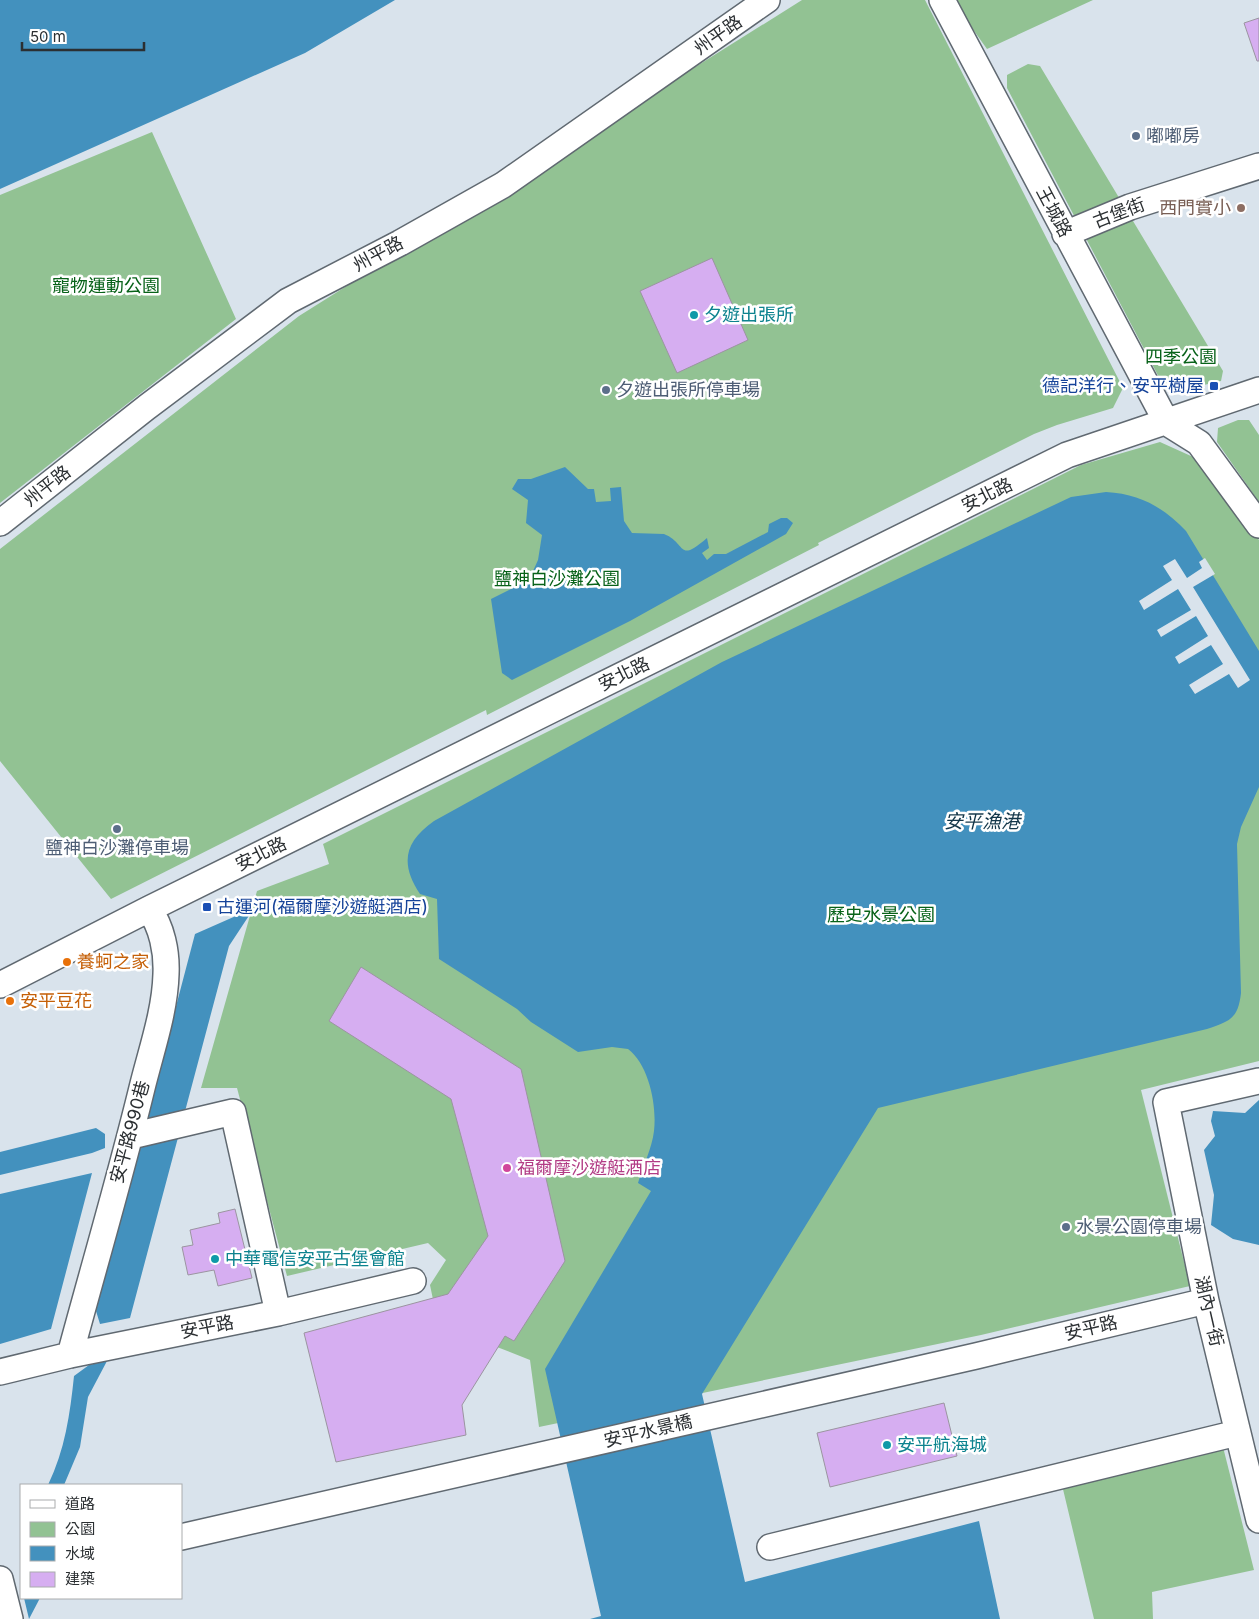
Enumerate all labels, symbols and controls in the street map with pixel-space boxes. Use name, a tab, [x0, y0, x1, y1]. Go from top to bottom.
street label: 州平路	[690, 11, 746, 59]
scale bar	[22, 20, 145, 52]
text: 50 m	[30, 27, 66, 46]
place label: 嘟嘟房	[1146, 125, 1200, 146]
marker: 嘟嘟房	[1130, 130, 1142, 142]
street label: 王城路	[1032, 183, 1076, 241]
street label: 古堡街	[1090, 193, 1148, 232]
place label: 西門實小	[1159, 197, 1231, 218]
marker: 西門實小	[1235, 202, 1247, 214]
street label: 州平路	[349, 232, 407, 276]
park label: 寵物運動公園	[52, 275, 160, 296]
place label: 夕遊出張所	[704, 304, 794, 325]
marker: 夕遊出張所	[688, 309, 700, 321]
park label: 四季公園	[1145, 346, 1217, 367]
place label: 德記洋行、安平樹屋	[1042, 375, 1204, 396]
place label: 夕遊出張所停車場	[616, 379, 760, 400]
marker: 德記洋行、安平樹屋	[1208, 380, 1220, 392]
marker: 夕遊出張所停車場	[600, 384, 612, 396]
street label: 州平路	[19, 461, 74, 511]
street label: 安北路	[958, 473, 1016, 516]
park label: 鹽神白沙灘公園	[494, 568, 620, 589]
street label: 安北路	[595, 652, 653, 695]
water label: 安平漁港	[944, 810, 1023, 833]
marker: 鹽神白沙灘停車場	[111, 823, 123, 835]
street label: 安北路	[232, 832, 290, 875]
place label: 鹽神白沙灘停車場	[45, 837, 189, 858]
place label: 古運河(福爾摩沙遊艇酒店)	[217, 896, 428, 917]
marker: 古運河(福爾摩沙遊艇酒店)	[201, 901, 213, 913]
park label: 歷史水景公園	[827, 904, 935, 925]
place label: 養蚵之家	[77, 951, 149, 972]
marker: 養蚵之家	[61, 956, 73, 968]
place label: 安平豆花	[20, 990, 92, 1011]
marker: 安平豆花	[4, 995, 16, 1007]
street label: 安平路990巷	[106, 1078, 153, 1186]
place label: 福爾摩沙遊艇酒店	[517, 1157, 661, 1178]
marker: 福爾摩沙遊艇酒店	[501, 1162, 513, 1174]
place label: 水景公園停車場	[1076, 1216, 1202, 1237]
marker: 水景公園停車場	[1060, 1221, 1072, 1233]
place label: 中華電信安平古堡會館	[225, 1248, 405, 1269]
marker: 中華電信安平古堡會館	[209, 1253, 221, 1265]
street label: 湖內一街	[1191, 1273, 1228, 1348]
street label: 安平路	[178, 1311, 235, 1342]
street label: 安平路	[1062, 1311, 1120, 1344]
street label: 安平水景橋	[602, 1410, 694, 1451]
place label: 安平航海城	[897, 1434, 987, 1455]
marker: 安平航海城	[881, 1439, 893, 1451]
legend	[20, 1484, 182, 1599]
text: 道路	[65, 1494, 95, 1513]
text: 公園	[65, 1519, 95, 1538]
text: 水域	[65, 1544, 95, 1563]
text: 建築	[65, 1569, 95, 1588]

